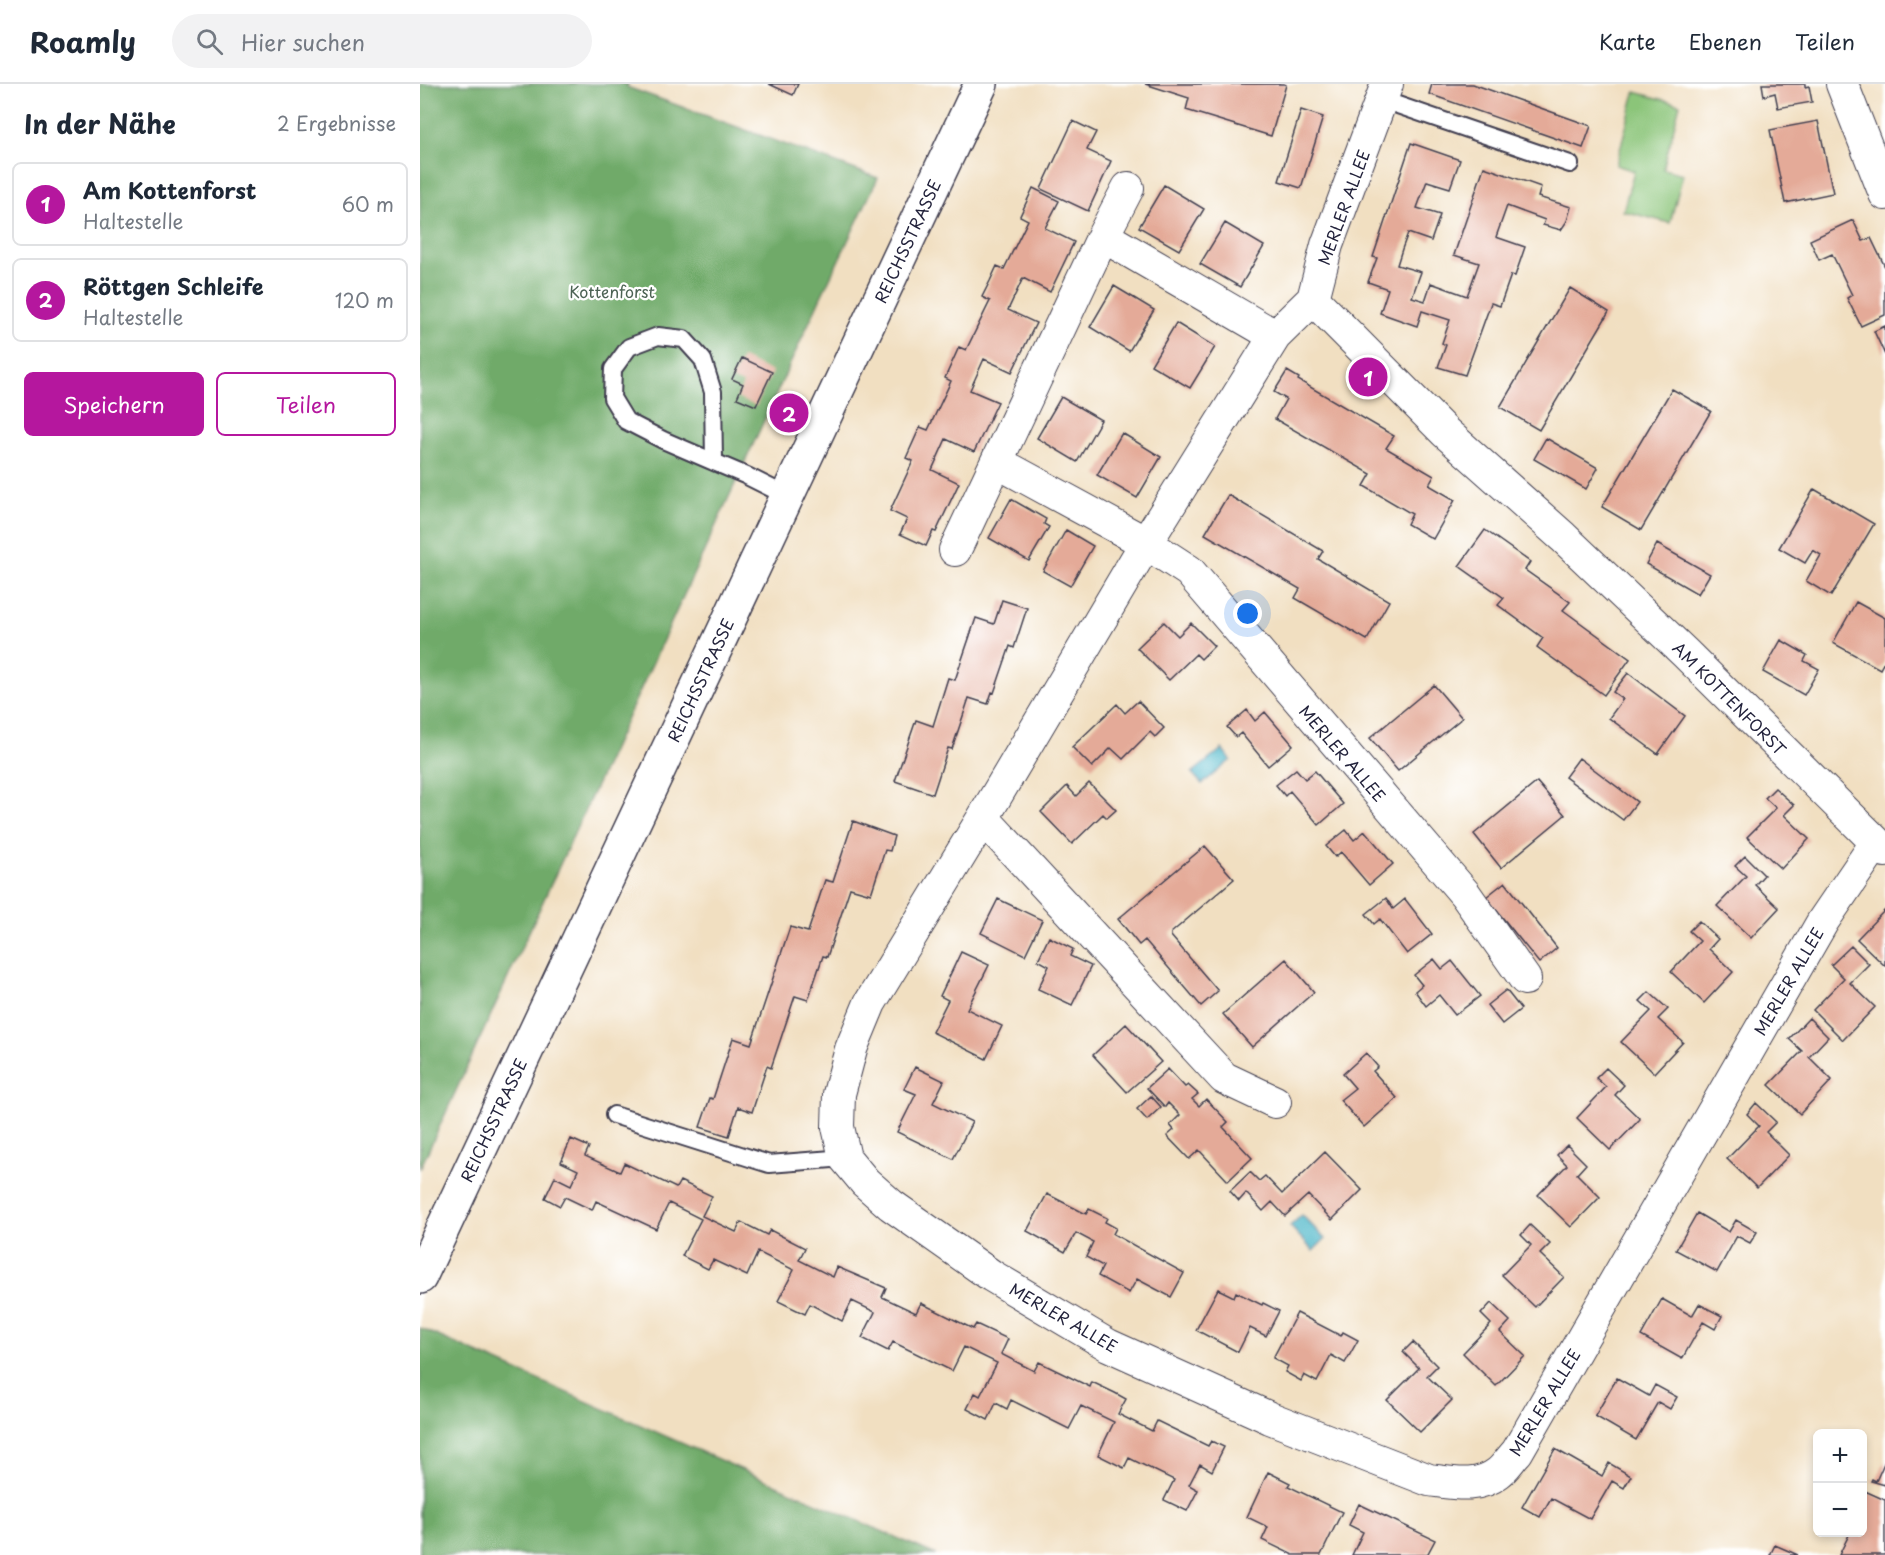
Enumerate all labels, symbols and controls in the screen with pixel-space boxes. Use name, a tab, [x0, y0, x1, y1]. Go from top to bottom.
search box	[172, 14, 592, 68]
text: Roamly	[30, 20, 136, 63]
icon: search	[193, 25, 226, 58]
text: Hier suchen	[241, 25, 365, 58]
text: Karte	[1599, 25, 1656, 57]
text: Ebenen	[1689, 25, 1762, 57]
text: Teilen	[1795, 25, 1855, 57]
text: In der Nähe	[24, 104, 176, 143]
text: 2 Ergebnisse	[277, 108, 396, 138]
street label: MERLER ALLEE	[1311, 146, 1375, 268]
text: Am Kottenforst	[83, 173, 256, 206]
street label: REICHSSTRASSE	[868, 175, 946, 307]
text: 1	[41, 189, 50, 219]
text: 60 m	[342, 189, 394, 219]
text: Haltestelle	[83, 206, 183, 236]
text: Röttgen Schleife	[83, 269, 264, 302]
park label: Kottenforst	[569, 279, 655, 303]
text: 2	[38, 285, 53, 315]
text: 120 m	[335, 285, 394, 315]
text: Haltestelle	[83, 302, 183, 332]
pin: 1	[1348, 354, 1388, 400]
button: Speichern	[24, 372, 204, 436]
button: Teilen	[216, 372, 396, 436]
pin: 2	[770, 390, 808, 436]
your location	[1233, 599, 1262, 628]
street label: REICHSSTRASSE	[661, 614, 739, 746]
street label: AM KOTTENFORST	[1668, 636, 1792, 760]
street label: MERLER ALLEE	[1294, 699, 1392, 807]
street label: MERLER ALLEE	[1747, 922, 1829, 1040]
street label: REICHSSTRASSE	[454, 1054, 532, 1186]
street label: MERLER ALLEE	[1005, 1276, 1123, 1358]
street label: MERLER ALLEE	[1502, 1344, 1586, 1460]
map controls	[1813, 1429, 1867, 1537]
button: +	[1813, 1429, 1867, 1483]
button: −	[1813, 1483, 1867, 1537]

